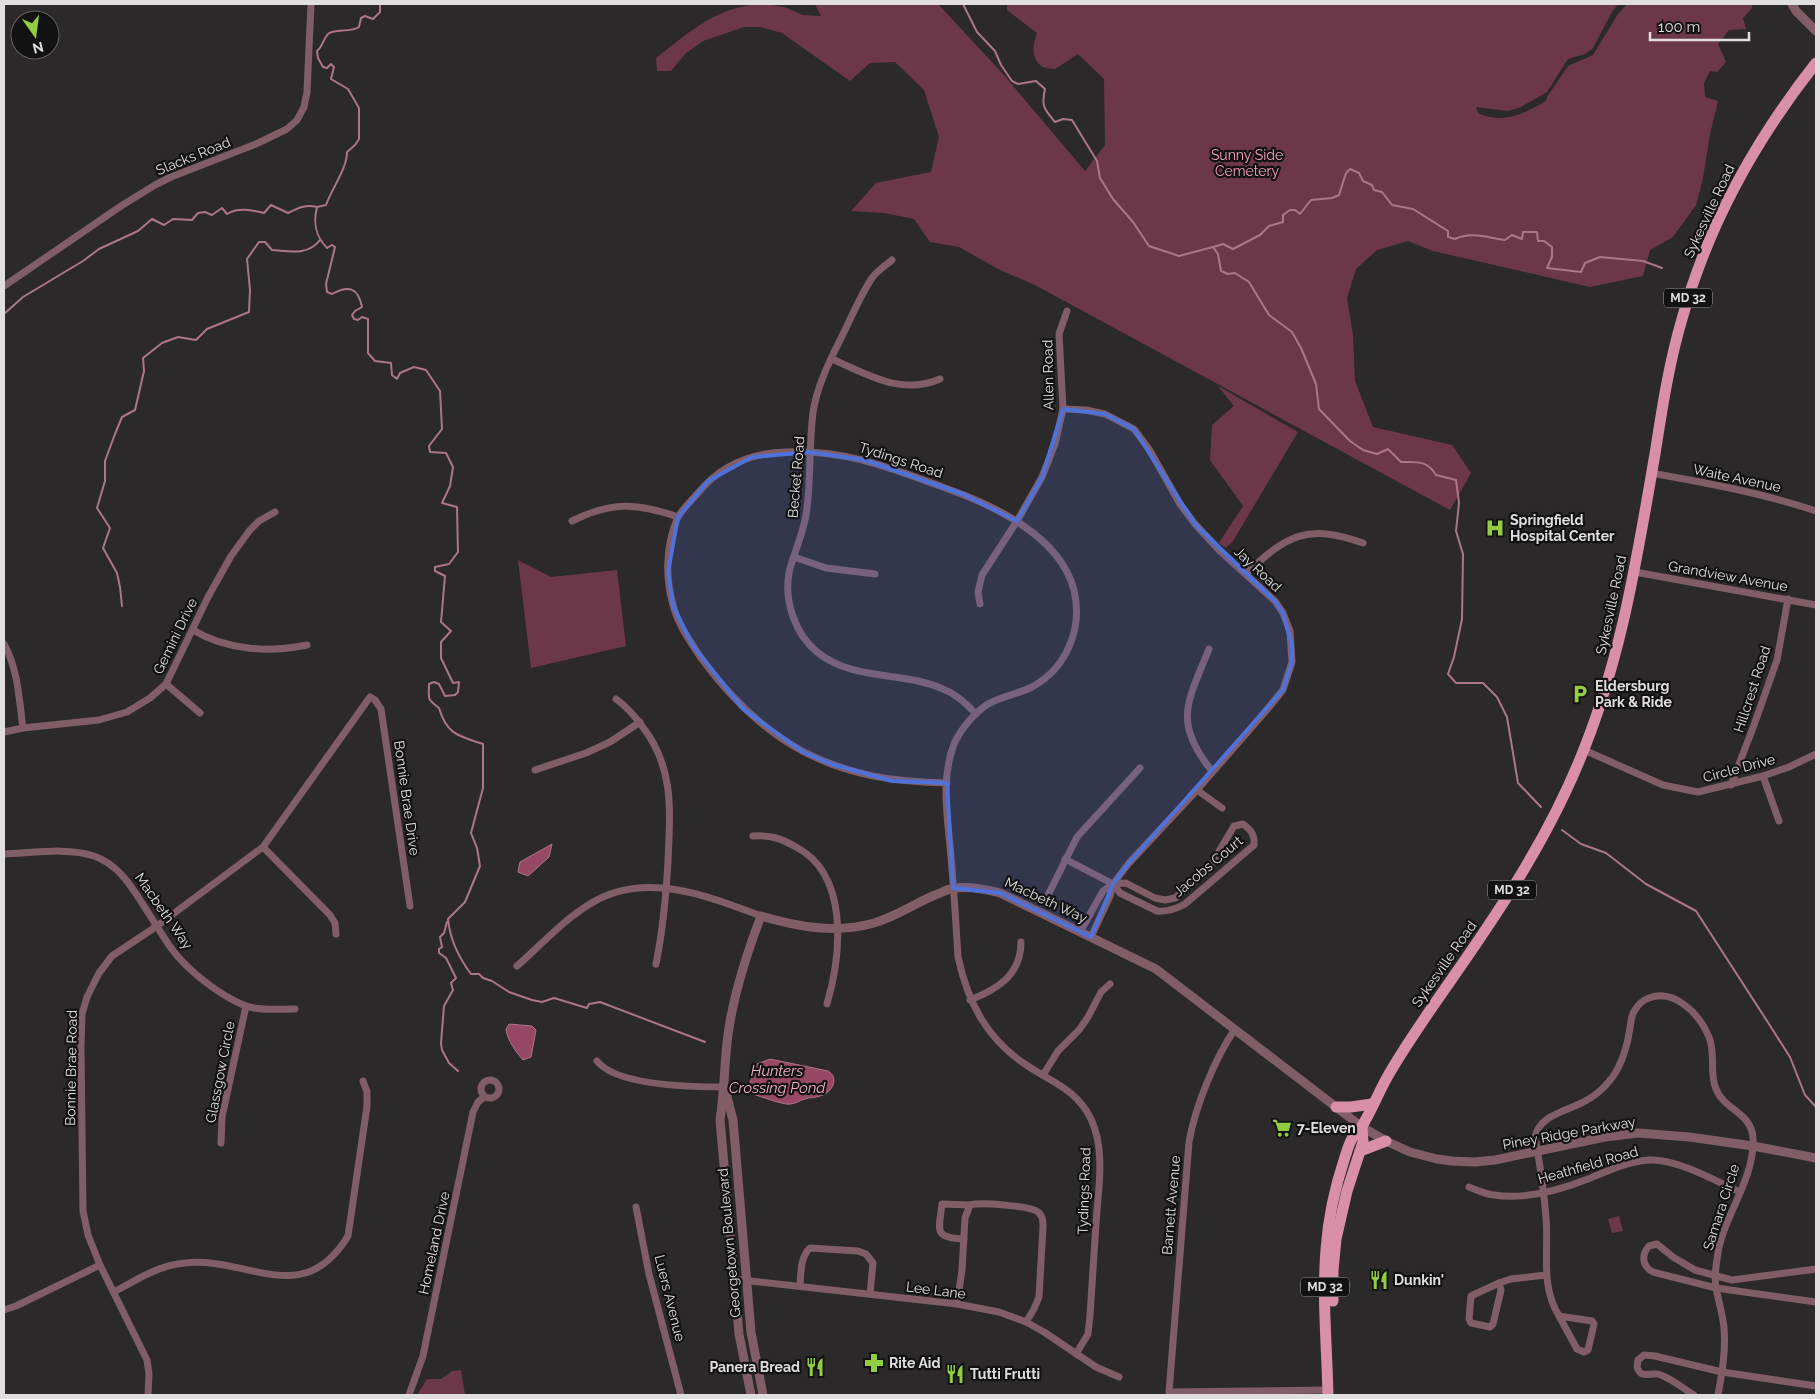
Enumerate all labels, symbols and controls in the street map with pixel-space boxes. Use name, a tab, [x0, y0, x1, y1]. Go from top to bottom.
north arrow	[10, 10, 60, 60]
scale bar	[1650, 10, 1749, 42]
text: 100 m	[1658, 18, 1700, 36]
text: N	[31, 39, 45, 57]
street label: Slacks Road	[153, 134, 233, 178]
park label: Sunny Side Cemetery	[1211, 147, 1283, 179]
street label: Sykesville Road	[1680, 162, 1738, 260]
road number: MD 32	[1664, 288, 1712, 308]
street label: Allen Road	[1039, 340, 1057, 410]
street label: Becket Road	[784, 435, 808, 519]
street label: Tydings Road	[857, 439, 945, 481]
street label: Waite Avenue	[1691, 461, 1783, 495]
place label: Springfield Hospital Center	[1510, 512, 1615, 544]
hospital icon: Springfield Hospital Center	[1484, 517, 1506, 539]
street label: Jay Road	[1231, 543, 1285, 595]
street label: Sykesville Road	[1593, 554, 1629, 656]
street label: Grandview Avenue	[1667, 558, 1789, 594]
street label: Gemini Drive	[150, 595, 200, 677]
street label: Hillcrest Road	[1730, 644, 1774, 734]
place label: Eldersburg Park & Ride	[1595, 678, 1672, 710]
parking icon: Eldersburg Park & Ride	[1569, 683, 1591, 705]
street label: Bonnie Brae Drive	[391, 740, 423, 856]
street label: Circle Drive	[1701, 751, 1777, 785]
street label: Jacobs Court	[1170, 832, 1246, 899]
street label: Macbeth Way	[132, 870, 196, 952]
street label: Macbeth Way	[1002, 874, 1090, 926]
road number: MD 32	[1488, 880, 1536, 900]
street label: Sykesville Road	[1408, 918, 1480, 1010]
street label: Bonnie Brae Road	[62, 1010, 80, 1126]
street label: Glassgow Circle	[202, 1020, 238, 1124]
water label: Hunters Crossing Pond	[729, 1062, 826, 1097]
street label: Piney Ridge Parkway	[1501, 1113, 1637, 1153]
supermarket icon: 7-Eleven	[1271, 1117, 1293, 1139]
place label: 7-Eleven	[1297, 1120, 1356, 1136]
street label: Heathfield Road	[1536, 1143, 1640, 1187]
street label: Tydings Road	[1074, 1147, 1094, 1235]
street label: Barnett Avenue	[1159, 1155, 1183, 1255]
street label: Samara Circle	[1700, 1162, 1742, 1252]
street label: Georgetown Boulevard	[714, 1168, 744, 1318]
street label: Homeland Drive	[415, 1190, 453, 1296]
street label: Luers Avenue	[652, 1253, 688, 1343]
restaurant icon: Dunkin'	[1368, 1269, 1390, 1291]
place label: Dunkin'	[1394, 1272, 1444, 1288]
road number: MD 32	[1301, 1277, 1349, 1296]
street label: Lee Lane	[905, 1278, 967, 1302]
pharmacy icon: Rite Aid	[863, 1352, 885, 1374]
place label: Rite Aid	[889, 1355, 940, 1371]
restaurant icon: Panera Bread	[804, 1356, 826, 1378]
place label: Panera Bread	[709, 1359, 800, 1375]
restaurant icon: Tutti Frutti	[944, 1363, 966, 1385]
place label: Tutti Frutti	[970, 1366, 1040, 1382]

